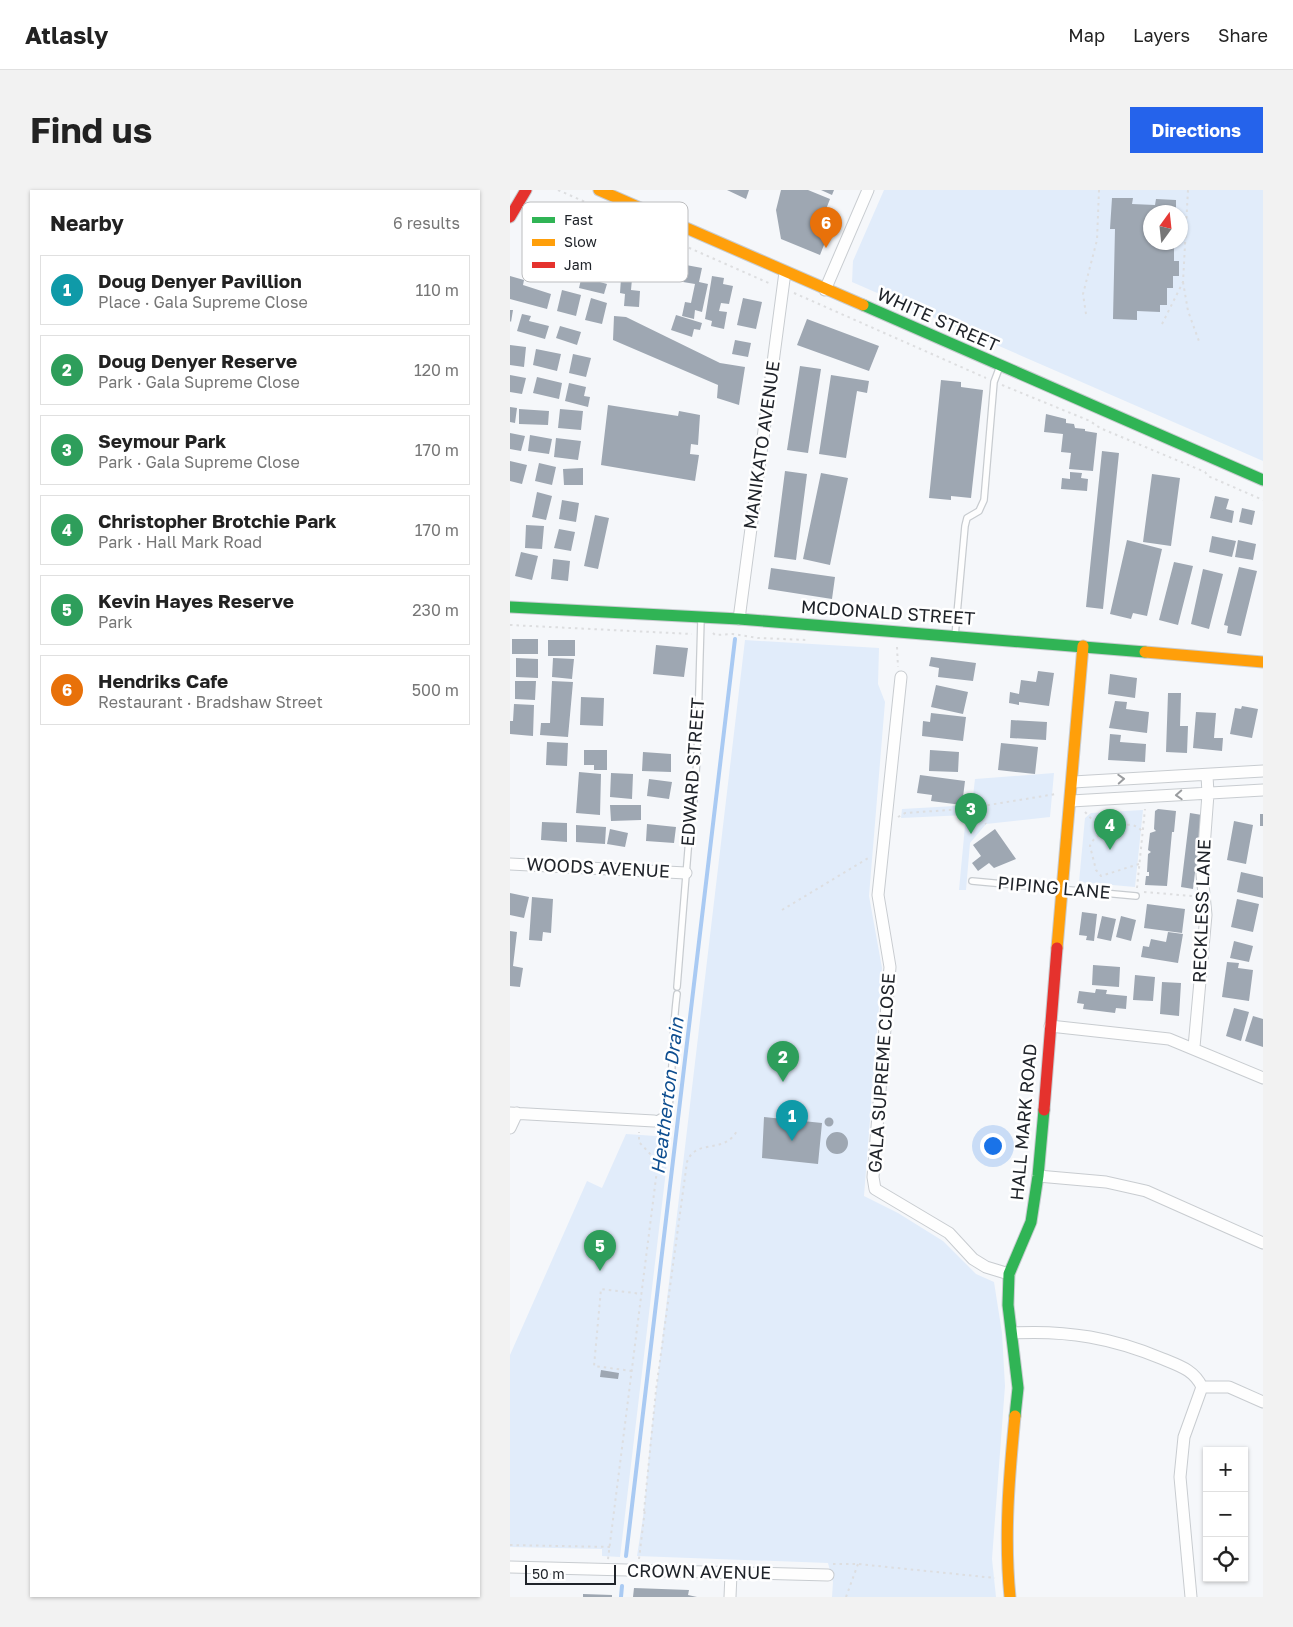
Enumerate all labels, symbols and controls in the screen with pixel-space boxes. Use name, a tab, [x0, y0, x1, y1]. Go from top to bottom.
text: Atlasly	[25, 20, 108, 49]
text: Map	[1068, 24, 1105, 46]
text: Layers	[1133, 24, 1190, 46]
text: Share	[1218, 24, 1268, 46]
button: Directions	[1130, 107, 1263, 153]
text: Find us	[30, 109, 152, 151]
legend	[522, 202, 688, 282]
north arrow	[1143, 205, 1188, 250]
pin: 6	[810, 207, 842, 248]
text: Nearby	[50, 210, 124, 236]
text: Fast	[564, 211, 593, 228]
text: 6 results	[393, 213, 460, 233]
text: Slow	[564, 233, 597, 250]
text: Jam	[564, 256, 592, 273]
text: Doug Denyer Pavillion	[98, 269, 302, 292]
text: 1	[63, 280, 71, 300]
text: 110 m	[415, 280, 459, 300]
street label: WHITE STREET	[874, 282, 1003, 356]
text: Place · Gala Supreme Close	[98, 292, 308, 312]
text: Doug Denyer Reserve	[98, 349, 297, 372]
street label: MANIKATO AVENUE	[738, 359, 784, 531]
text: 2	[62, 360, 72, 380]
text: 120 m	[414, 360, 459, 380]
text: Park · Gala Supreme Close	[98, 372, 300, 392]
text: Seymour Park	[98, 429, 226, 452]
text: 3	[62, 440, 72, 460]
text: 170 m	[415, 440, 459, 460]
text: Park · Gala Supreme Close	[98, 452, 300, 472]
text: Christopher Brotchie Park	[98, 509, 337, 532]
text: 4	[62, 520, 72, 540]
text: 170 m	[415, 520, 459, 540]
text: Park · Hall Mark Road	[98, 532, 262, 552]
text: Kevin Hayes Reserve	[98, 589, 294, 612]
street label: MCDONALD STREET	[800, 595, 976, 629]
text: 5	[62, 600, 72, 620]
text: 230 m	[412, 600, 459, 620]
text: Park	[98, 612, 133, 632]
text: Hendriks Cafe	[98, 669, 228, 692]
text: 6	[62, 680, 72, 700]
text: 500 m	[412, 680, 459, 700]
text: Restaurant · Bradshaw Street	[98, 692, 323, 712]
street label: EDWARD STREET	[676, 697, 708, 847]
one-way arrow	[1117, 774, 1125, 785]
one-way arrow	[1175, 790, 1183, 801]
pin: 3	[955, 793, 987, 834]
pin: 4	[1094, 809, 1126, 850]
street label: RECKLESS LANE	[1187, 839, 1215, 983]
street label: WOODS AVENUE	[526, 852, 670, 882]
street label: PIPING LANE	[997, 871, 1111, 903]
street label: GALA SUPREME CLOSE	[863, 972, 899, 1173]
water label: Heatherton Drain	[645, 1015, 688, 1176]
pin: 2	[767, 1041, 799, 1082]
street label: HALL MARK ROAD	[1005, 1043, 1041, 1201]
pin: 1	[776, 1100, 808, 1141]
your location	[980, 1133, 1006, 1159]
pin: 5	[584, 1230, 616, 1271]
map controls	[1203, 1447, 1248, 1582]
button: +	[1203, 1447, 1248, 1492]
button: −	[1203, 1492, 1248, 1537]
button: locate	[1203, 1537, 1248, 1582]
street label: CROWN AVENUE	[627, 1559, 771, 1583]
scale bar	[525, 1562, 616, 1585]
text: 50 m	[532, 1565, 565, 1582]

